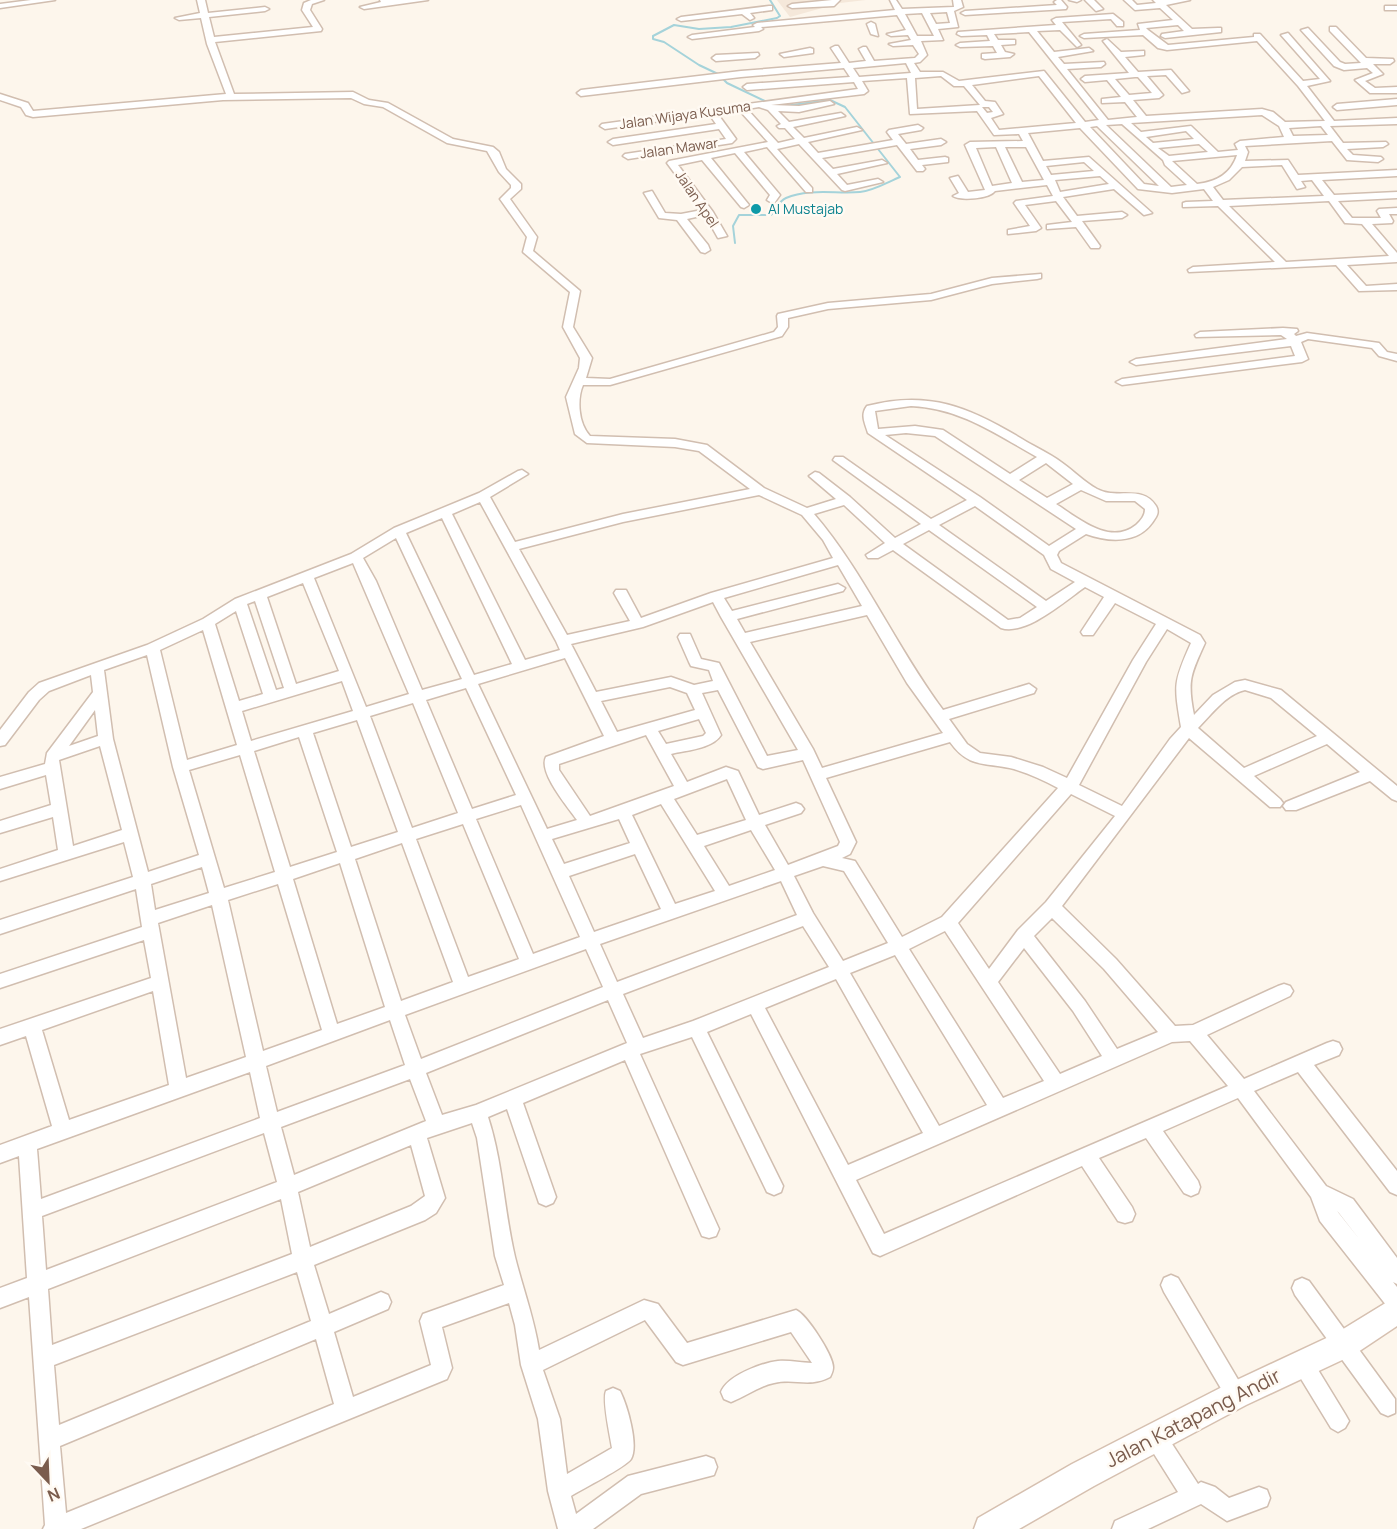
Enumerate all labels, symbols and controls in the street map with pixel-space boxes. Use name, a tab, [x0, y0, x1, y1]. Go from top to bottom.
street label: Jalan Wijaya Kusuma	[618, 96, 752, 133]
street label: Jalan Mawar	[639, 133, 719, 162]
street label: Jalan Apel	[671, 166, 723, 231]
place label: Al Mustajab	[768, 199, 843, 218]
marker: Al Mustajab	[749, 202, 763, 216]
street label: Jalan Katapang Andir	[1101, 1362, 1285, 1473]
north arrow	[18, 1451, 78, 1511]
text: N	[44, 1482, 63, 1507]

